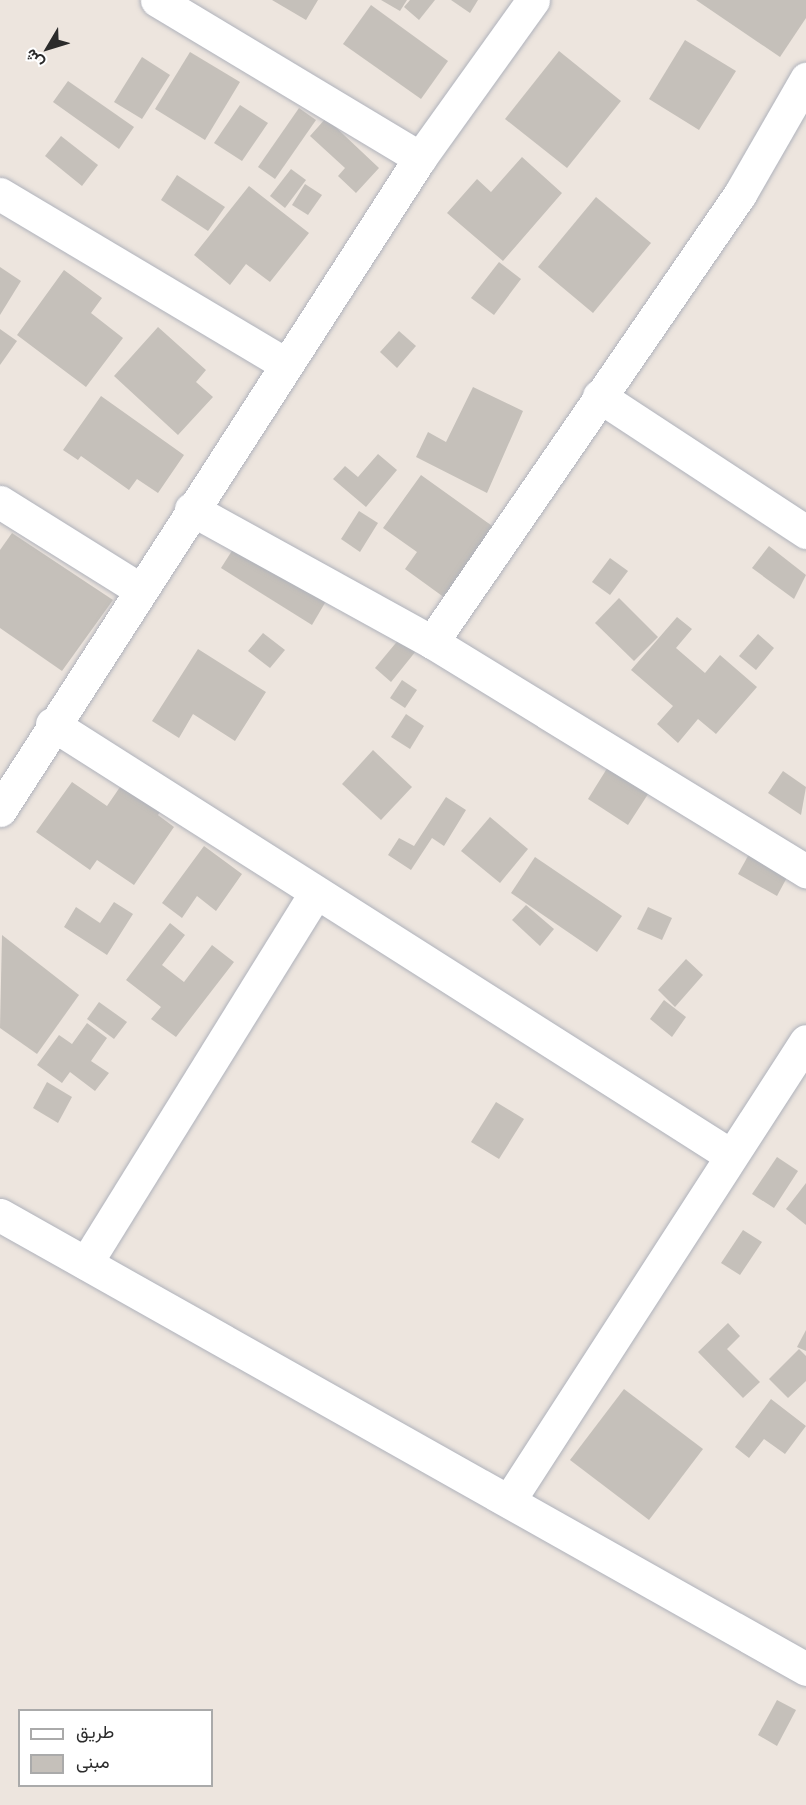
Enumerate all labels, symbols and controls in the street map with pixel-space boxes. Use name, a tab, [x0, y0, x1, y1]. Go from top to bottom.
north arrow	[18, 18, 78, 78]
text: ش	[20, 45, 48, 73]
legend	[18, 1709, 213, 1787]
text: طريق	[76, 1720, 114, 1742]
text: مبنى	[76, 1750, 110, 1772]

